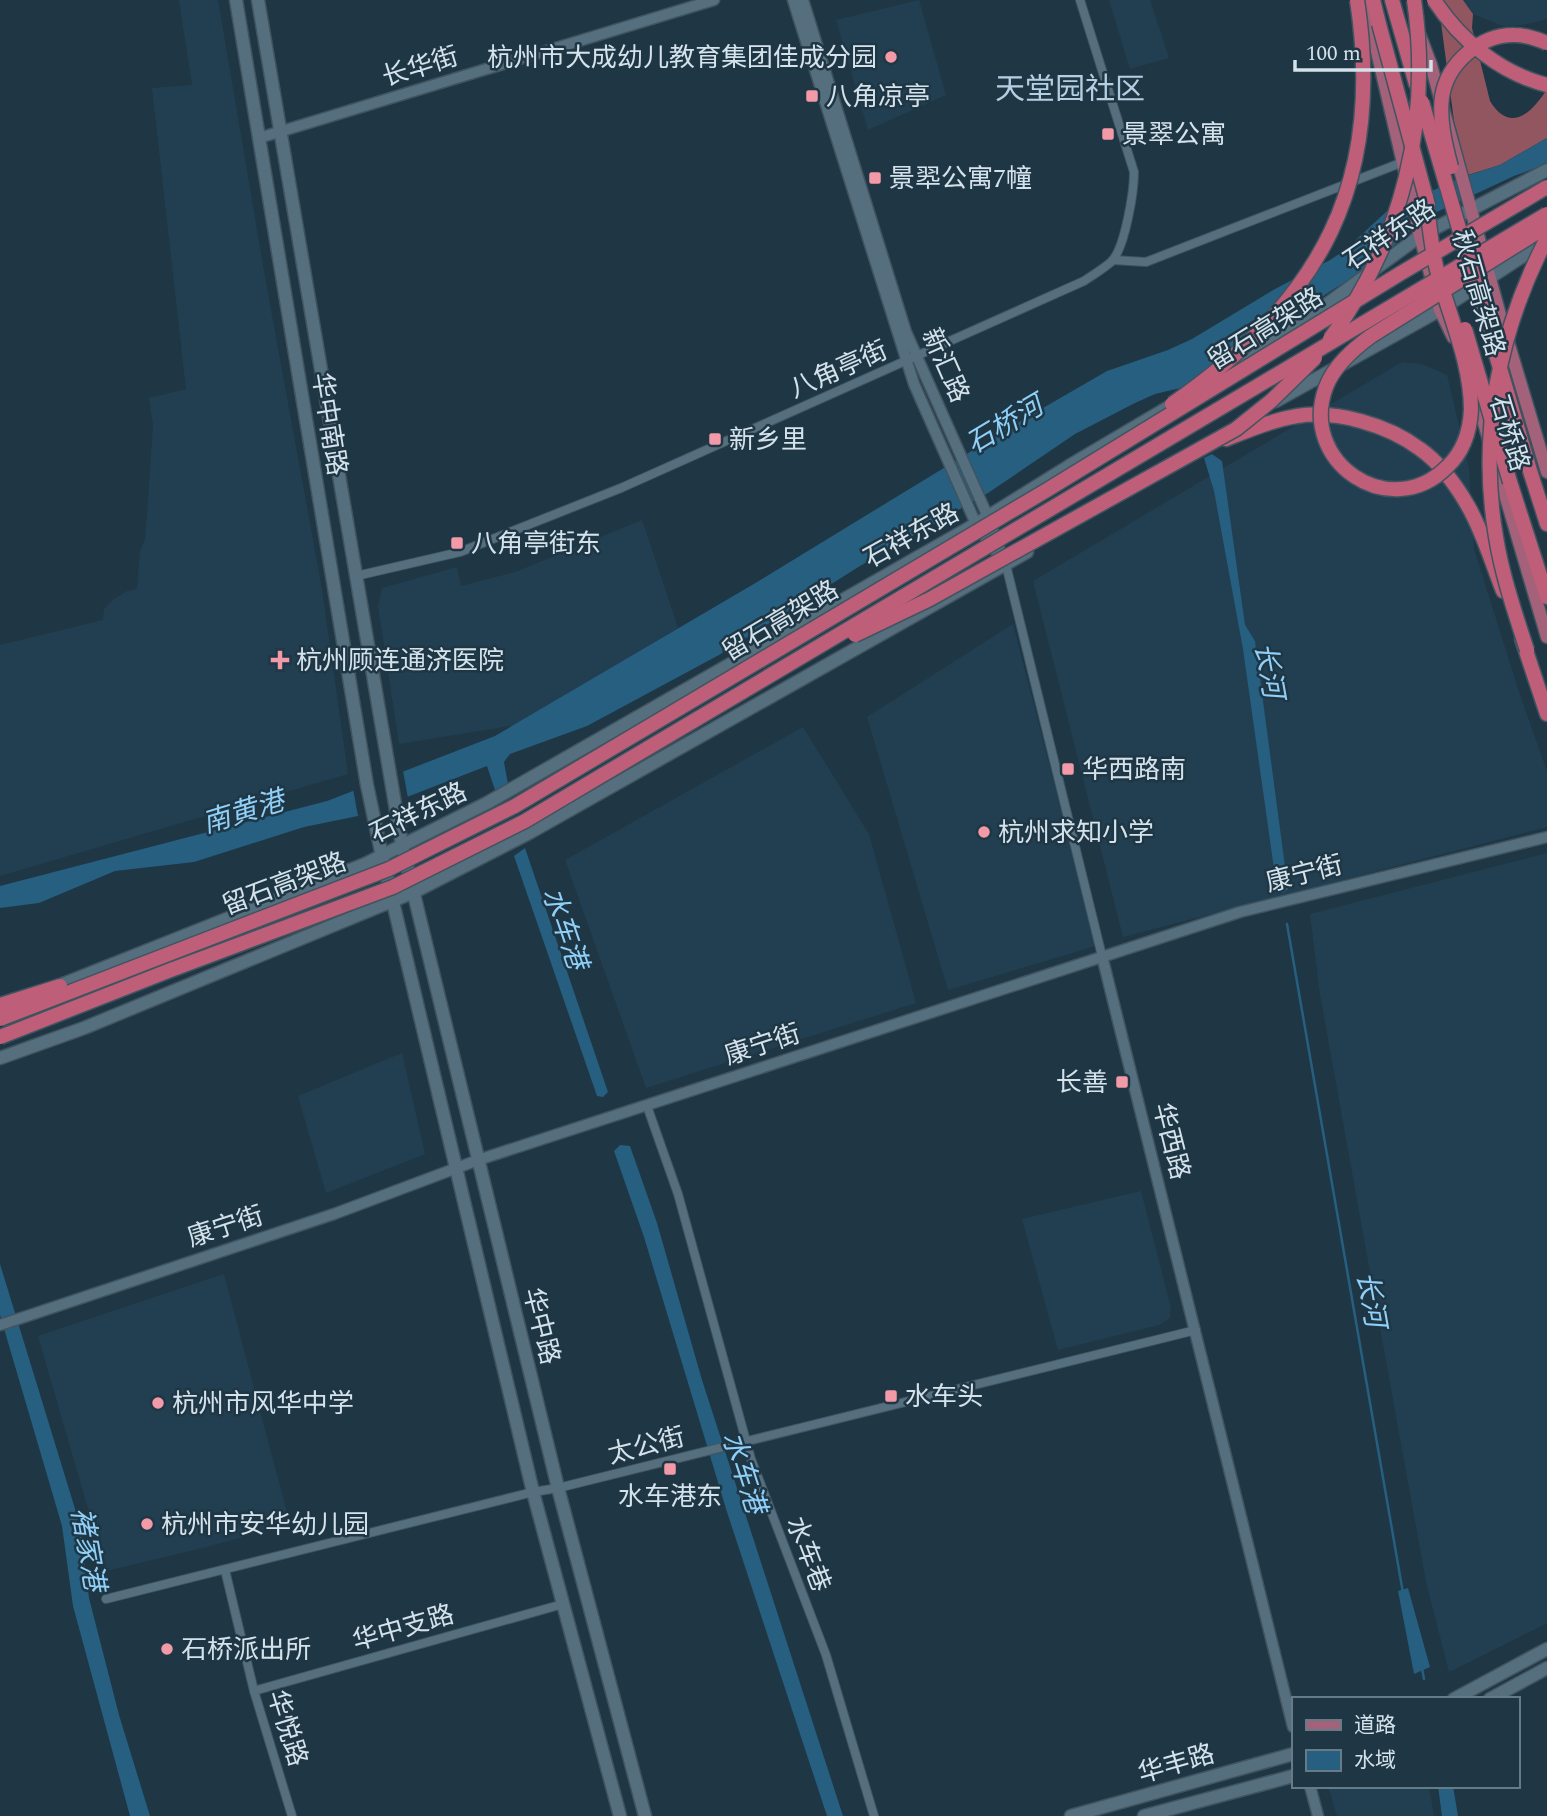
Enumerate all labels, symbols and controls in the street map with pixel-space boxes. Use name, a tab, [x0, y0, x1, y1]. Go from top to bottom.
scale bar	[1295, 28, 1432, 72]
street label: 长华街	[377, 36, 463, 97]
place label: 杭州市大成幼儿教育集团佳成分园	[487, 38, 877, 78]
text: 100 m	[1306, 38, 1361, 70]
marker: 杭州市大成幼儿教育集团佳成分园	[883, 49, 899, 65]
district label: 天堂园社区	[995, 67, 1145, 113]
place label: 八角凉亭	[826, 77, 930, 117]
marker: 八角凉亭	[804, 88, 820, 104]
place label: 景翠公寓	[1122, 115, 1226, 155]
marker: 景翠公寓	[1100, 126, 1116, 142]
place label: 景翆公寓7幢	[889, 159, 1032, 199]
marker: 景翆公寓7幢	[867, 170, 883, 186]
street label: 石祥东路	[1335, 189, 1444, 280]
street label: 秋石高架路	[1441, 225, 1515, 361]
street label: 留石高架路	[1200, 277, 1331, 380]
street label: 新汇路	[911, 322, 979, 409]
street label: 八角亭街	[783, 330, 894, 409]
street label: 华中南路	[301, 370, 357, 479]
water label: 石桥河	[958, 383, 1056, 465]
street label: 石桥路	[1479, 390, 1540, 476]
place label: 新乡里	[729, 420, 807, 460]
marker: 新乡里	[707, 431, 723, 447]
street label: 石祥东路	[856, 493, 967, 579]
place label: 八角亭街东	[471, 524, 601, 564]
marker: 八角亭街东	[449, 535, 465, 551]
street label: 留石高架路	[714, 570, 847, 671]
water label: 长河	[1242, 639, 1295, 706]
place label: 杭州顾连通济医院	[296, 641, 504, 681]
marker: 杭州顾连通济医院	[270, 650, 290, 670]
place label: 华西路南	[1082, 750, 1186, 790]
marker: 华西路南	[1060, 761, 1076, 777]
street label: 石祥东路	[363, 772, 474, 854]
water label: 南黄港	[197, 778, 294, 845]
place label: 杭州求知小学	[998, 813, 1154, 853]
marker: 杭州求知小学	[976, 824, 992, 840]
street label: 留石高架路	[217, 842, 352, 926]
street label: 康宁街	[1262, 845, 1347, 903]
water label: 水车港	[531, 882, 600, 979]
street label: 康宁街	[719, 1014, 806, 1076]
place label: 长善	[1056, 1063, 1108, 1103]
marker: 长善	[1114, 1074, 1130, 1090]
street label: 华西路	[1142, 1099, 1200, 1184]
street label: 康宁街	[182, 1196, 269, 1258]
water label: 长河	[1344, 1268, 1397, 1335]
street label: 华中路	[512, 1284, 570, 1369]
place label: 水车头	[905, 1377, 983, 1417]
place label: 杭州市风华中学	[172, 1384, 354, 1424]
marker: 水车头	[883, 1388, 899, 1404]
marker: 杭州市风华中学	[150, 1395, 166, 1411]
street label: 太公街	[604, 1417, 689, 1475]
water label: 水车港	[710, 1426, 778, 1523]
marker: 水车港东	[662, 1461, 678, 1477]
place label: 水车港东	[618, 1477, 722, 1517]
water label: 褚家港	[59, 1504, 117, 1598]
place label: 杭州市安华幼儿园	[161, 1505, 369, 1545]
street label: 水车巷	[775, 1511, 841, 1598]
marker: 杭州市安华幼儿园	[139, 1516, 155, 1532]
street label: 华中支路	[348, 1594, 459, 1662]
place label: 石桥派出所	[181, 1630, 311, 1670]
marker: 石桥派出所	[159, 1641, 175, 1657]
street label: 华悦路	[257, 1685, 318, 1771]
legend	[1292, 1697, 1519, 1788]
text: 道路	[1354, 1710, 1396, 1742]
street label: 华丰路	[1133, 1734, 1219, 1794]
text: 水域	[1354, 1745, 1396, 1777]

